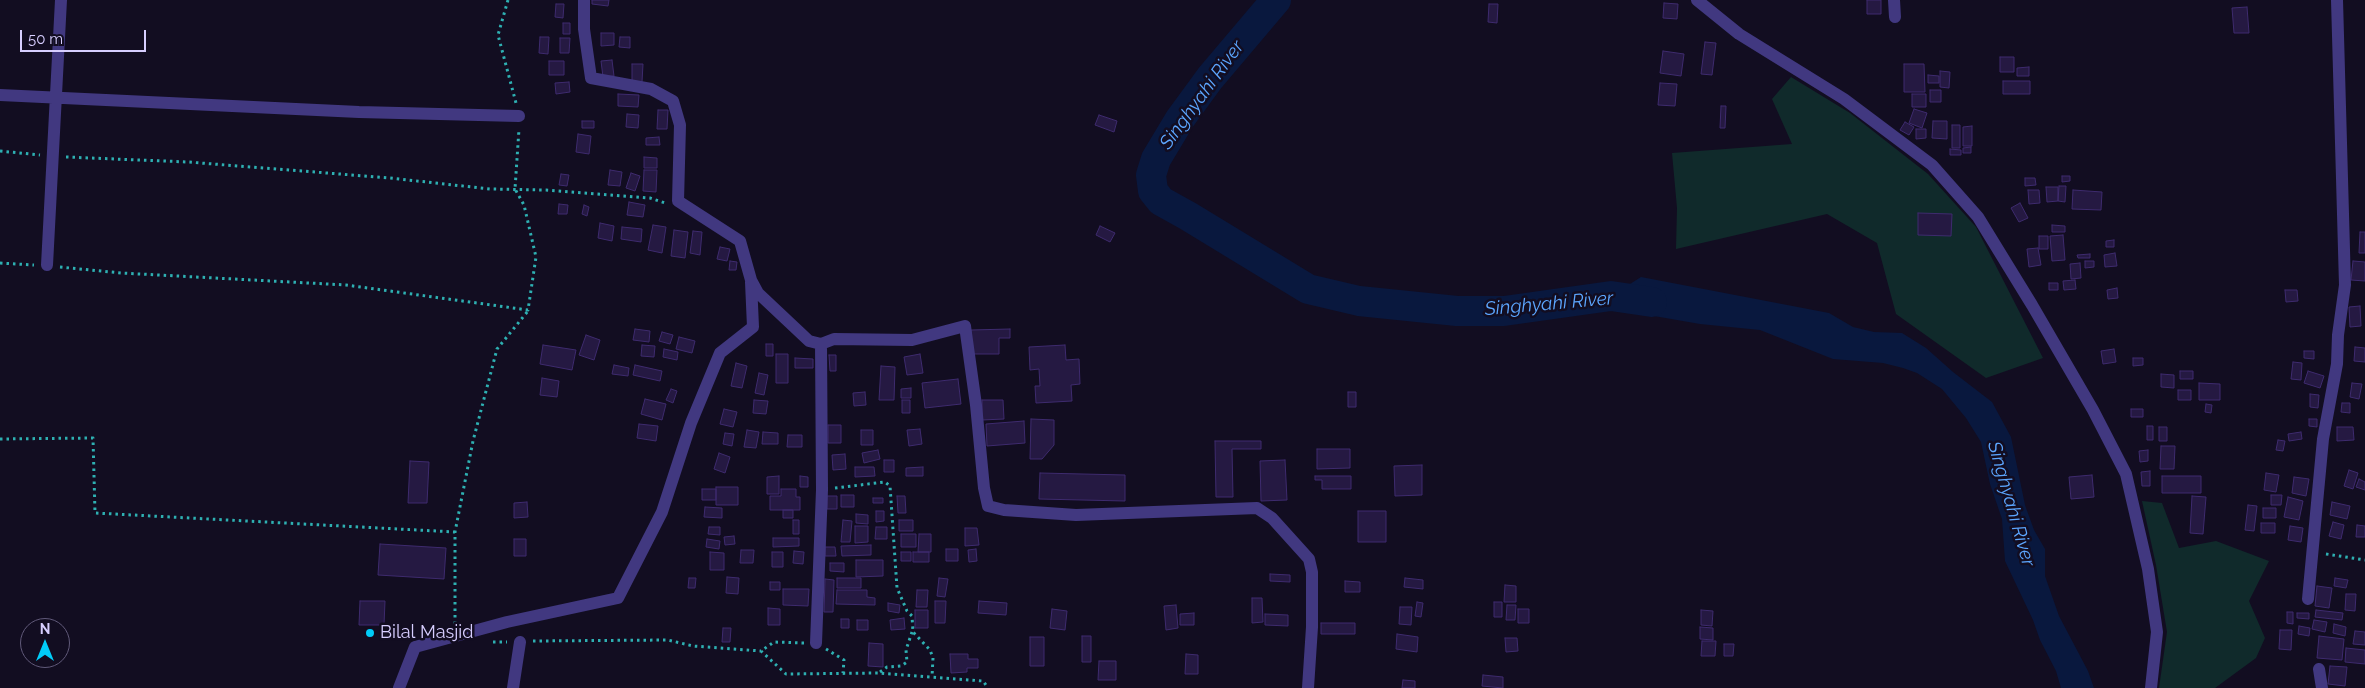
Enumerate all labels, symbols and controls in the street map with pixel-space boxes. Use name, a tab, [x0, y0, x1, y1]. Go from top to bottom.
scale bar	[22, 20, 149, 52]
text: 50 m	[28, 30, 63, 48]
water label: Singhyahi River	[1155, 36, 1249, 154]
water label: Singhyahi River	[1484, 287, 1614, 321]
water label: Singhyahi River	[1982, 439, 2040, 569]
north arrow	[20, 618, 70, 668]
text: N	[40, 621, 50, 637]
place label: Bilal Masjid	[380, 622, 473, 644]
marker: Bilal Masjid	[364, 627, 376, 639]

